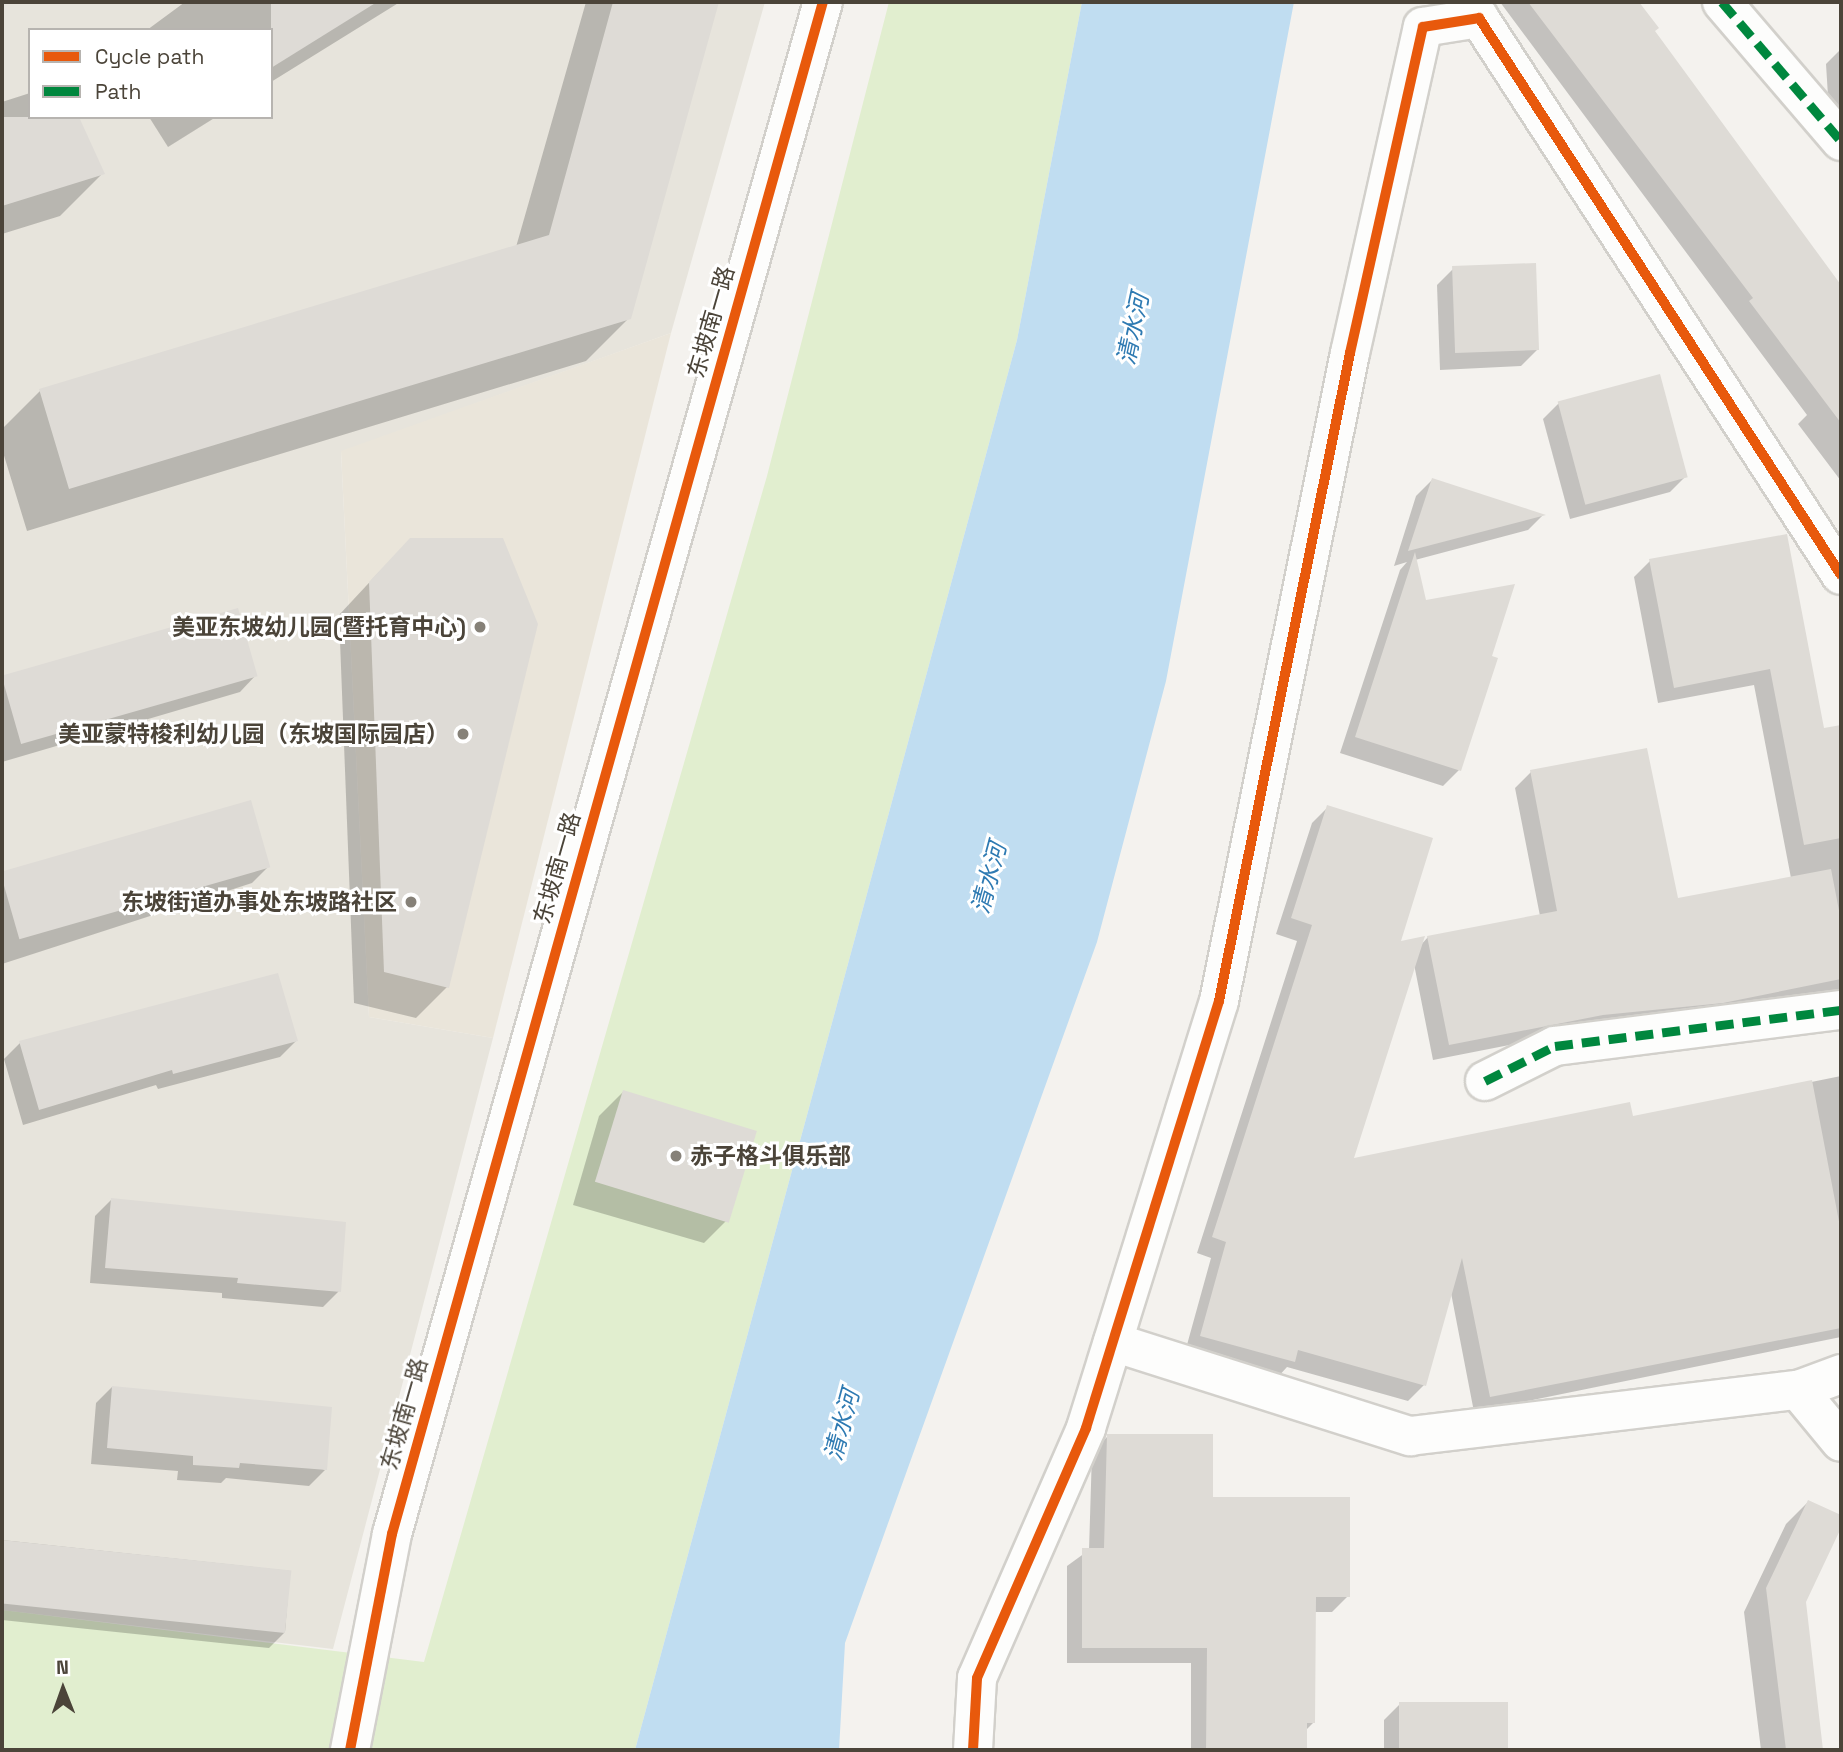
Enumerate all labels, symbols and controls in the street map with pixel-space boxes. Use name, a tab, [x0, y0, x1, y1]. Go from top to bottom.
legend	[28, 28, 273, 119]
text: Cycle path	[95, 43, 204, 70]
text: Path	[95, 78, 141, 105]
street label: 东坡南一路	[682, 263, 740, 381]
water label: 清水河	[1111, 291, 1155, 367]
place label: 美亚东坡幼儿园(暨托育中心)	[172, 613, 466, 641]
marker: 美亚东坡幼儿园(暨托育中心)	[472, 619, 488, 635]
place label: 美亚蒙特梭利幼儿园（东坡国际园店）	[58, 720, 449, 748]
marker: 美亚蒙特梭利幼儿园（东坡国际园店）	[455, 726, 471, 742]
street label: 东坡南一路	[528, 809, 586, 927]
water label: 清水河	[966, 839, 1012, 917]
place label: 东坡街道办事处东坡路社区	[121, 888, 397, 916]
marker: 东坡街道办事处东坡路社区	[403, 894, 419, 910]
place label: 赤子格斗俱乐部	[690, 1142, 851, 1170]
marker: 赤子格斗俱乐部	[668, 1148, 684, 1164]
street label: 东坡南一路	[375, 1355, 433, 1473]
water label: 清水河	[819, 1386, 865, 1464]
north arrow	[28, 1654, 98, 1724]
text: N	[56, 1655, 69, 1680]

